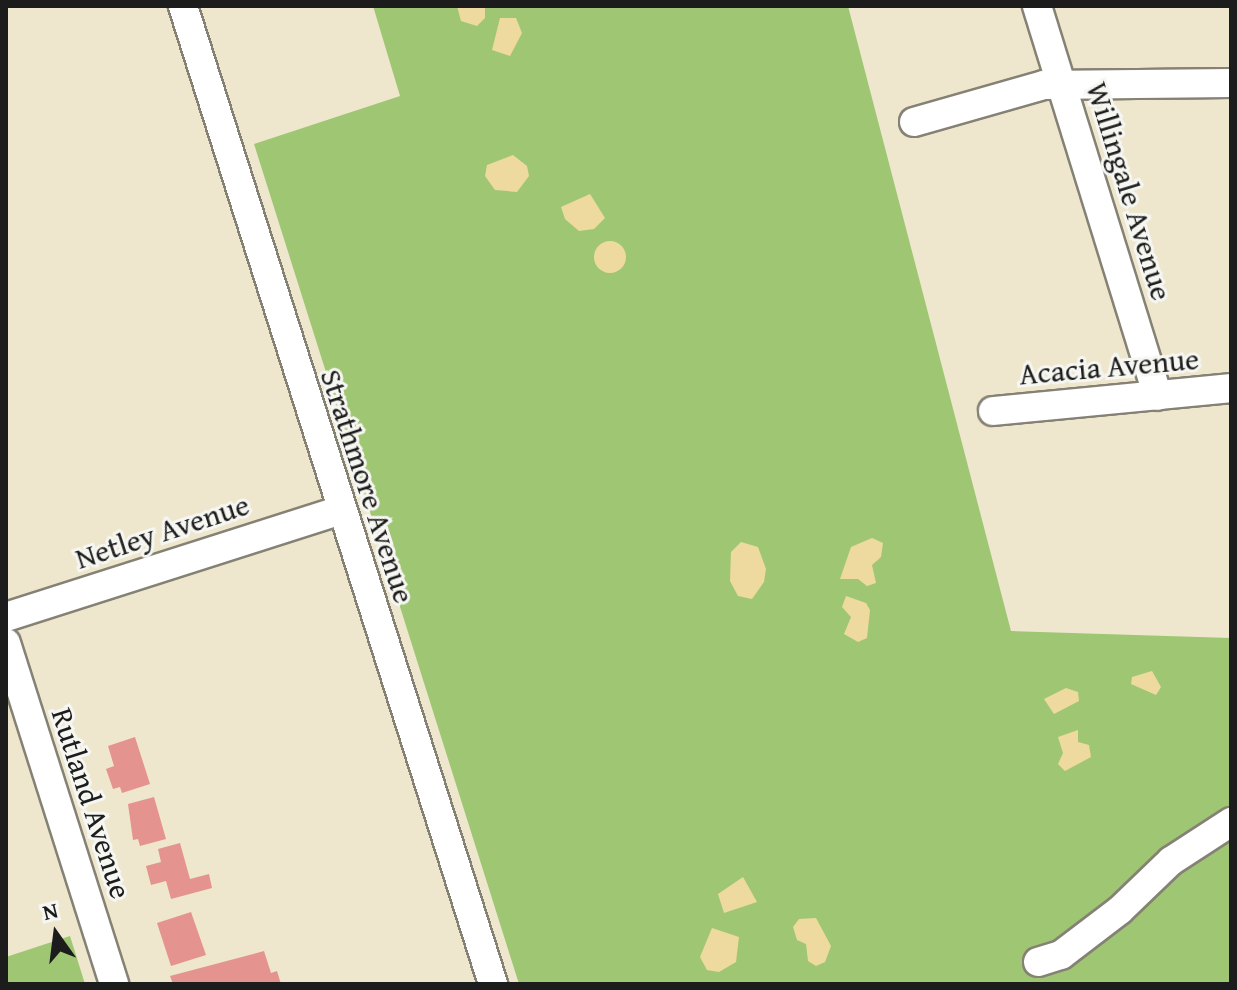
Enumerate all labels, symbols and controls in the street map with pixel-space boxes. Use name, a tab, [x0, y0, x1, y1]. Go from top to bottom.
street label: Willingale Avenue	[1080, 77, 1180, 305]
street label: Acacia Avenue	[1018, 340, 1200, 392]
street label: Strathmore Avenue	[313, 365, 423, 607]
street label: Netley Avenue	[71, 486, 253, 576]
street label: Rutland Avenue	[44, 703, 140, 903]
text: N	[39, 893, 61, 928]
north arrow	[16, 894, 96, 974]

